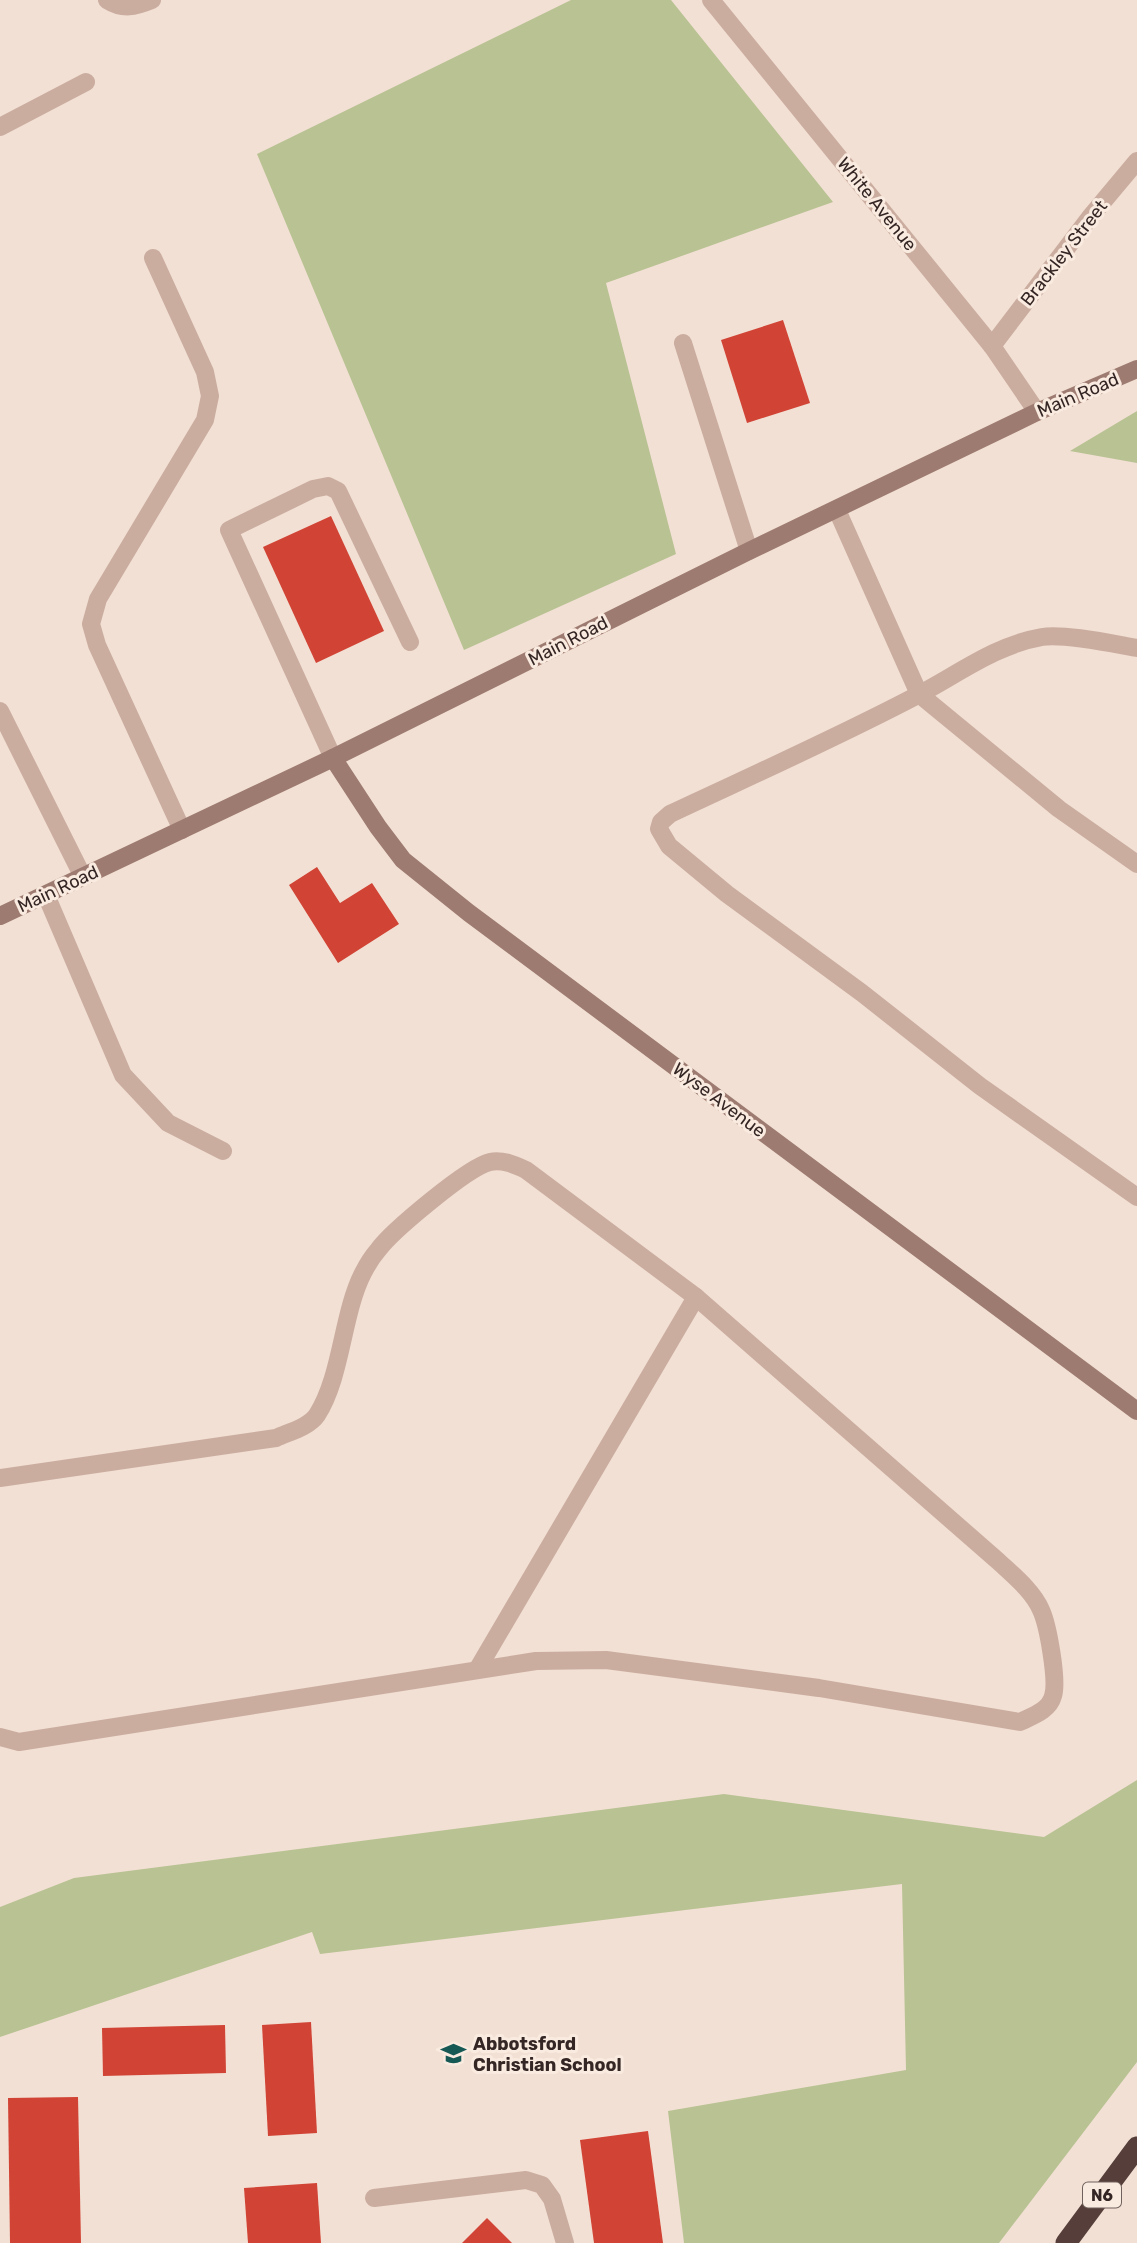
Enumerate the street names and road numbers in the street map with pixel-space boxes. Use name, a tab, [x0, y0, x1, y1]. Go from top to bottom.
street label: White Avenue	[833, 153, 921, 255]
street label: Brackley Street	[1016, 196, 1112, 310]
street label: Main Road	[1034, 368, 1122, 422]
street label: Main Road	[524, 612, 612, 670]
street label: Main Road	[14, 861, 102, 917]
street label: Wyse Avenue	[668, 1058, 770, 1142]
road number: N6	[1083, 2182, 1121, 2208]

